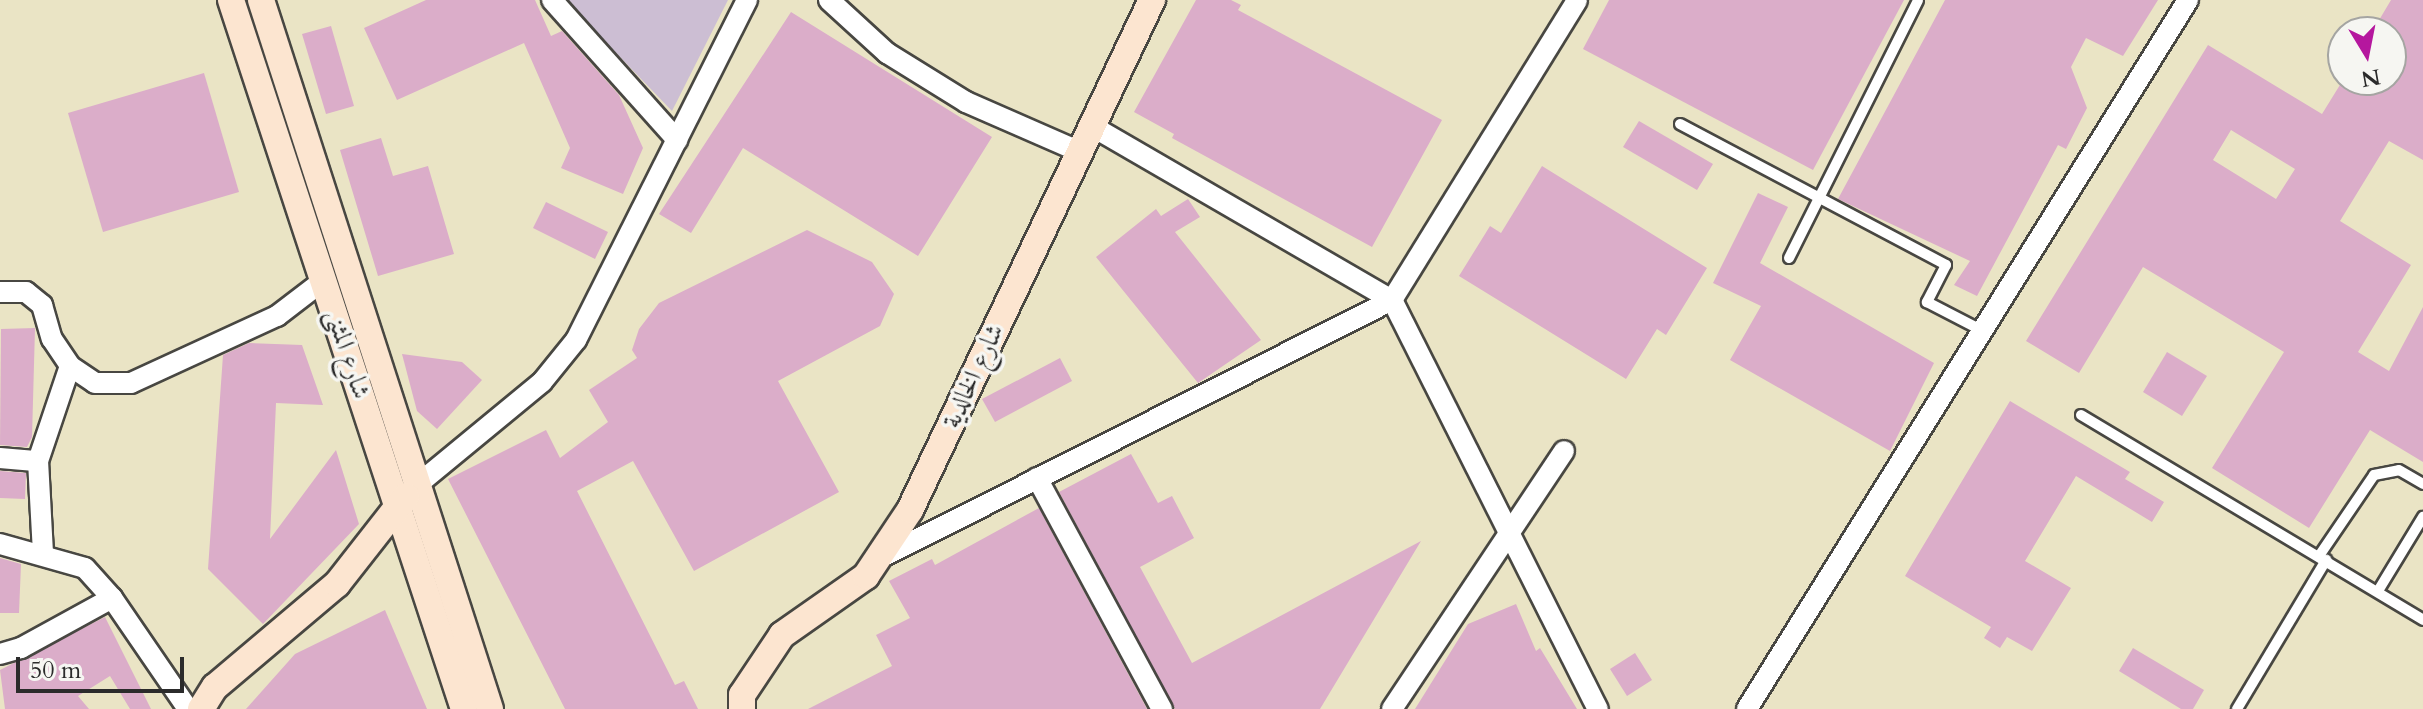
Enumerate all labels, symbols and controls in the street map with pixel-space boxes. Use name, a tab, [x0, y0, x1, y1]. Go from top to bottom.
north arrow	[2327, 16, 2407, 96]
text: N	[2359, 61, 2383, 94]
street label: شارع المثنى	[319, 305, 377, 403]
street label: شارع الخالدية	[935, 319, 1011, 433]
scale bar	[20, 641, 188, 691]
text: 50 m	[30, 654, 81, 687]

